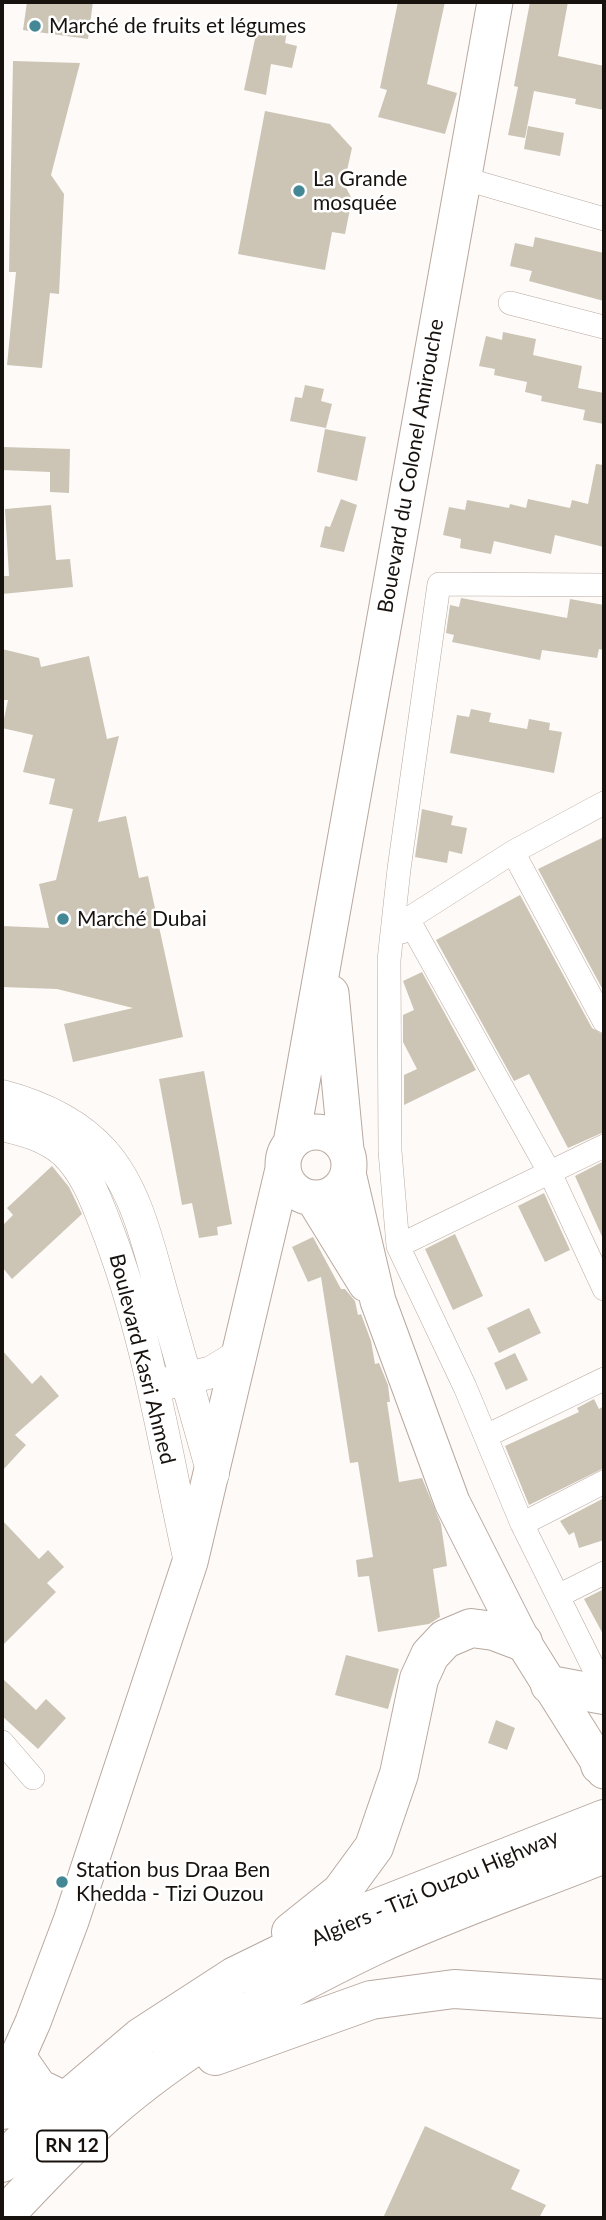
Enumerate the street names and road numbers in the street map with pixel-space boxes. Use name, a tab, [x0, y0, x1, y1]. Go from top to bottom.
street label: Bouevard du Colonel Amirouche	[373, 317, 449, 615]
street label: Boulevard Kasri Ahmed	[104, 1251, 180, 1467]
street label: Algiers - Tizi Ouzou Highway	[308, 1824, 562, 1952]
road number: RN 12	[37, 2130, 107, 2162]

